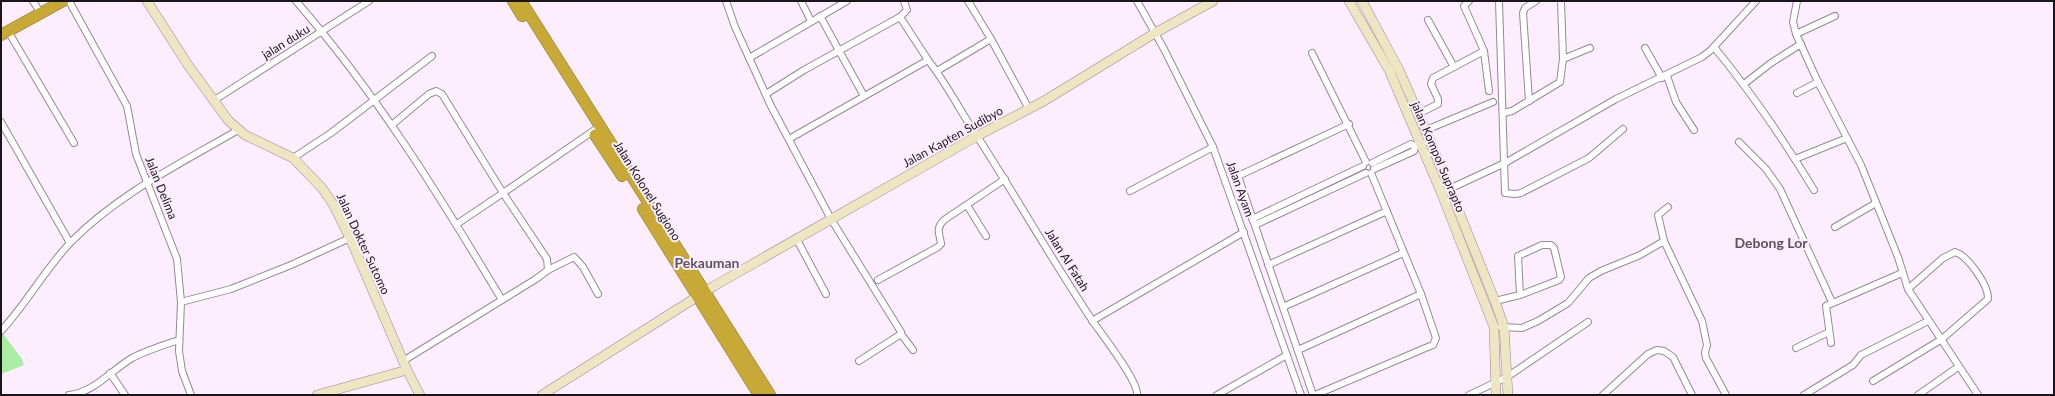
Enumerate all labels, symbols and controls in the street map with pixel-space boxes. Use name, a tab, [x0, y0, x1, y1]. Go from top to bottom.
street label: jalan duku	[258, 21, 312, 63]
street label: jalan Kompol Suprapto	[1408, 98, 1469, 215]
street label: Jalan Kapten Sudibyo	[900, 103, 1006, 170]
street label: Jalan Kolonel Sugiono	[611, 138, 684, 244]
street label: Jalan Delima	[142, 154, 181, 221]
street label: Jalan Ayam	[1223, 159, 1258, 219]
street label: Jalan Dokter Sutomo	[333, 191, 394, 297]
street label: Jalan Al Fatah	[1042, 225, 1093, 294]
district label: Debong Lor	[1735, 234, 1808, 251]
district label: Pekauman	[674, 254, 740, 271]

